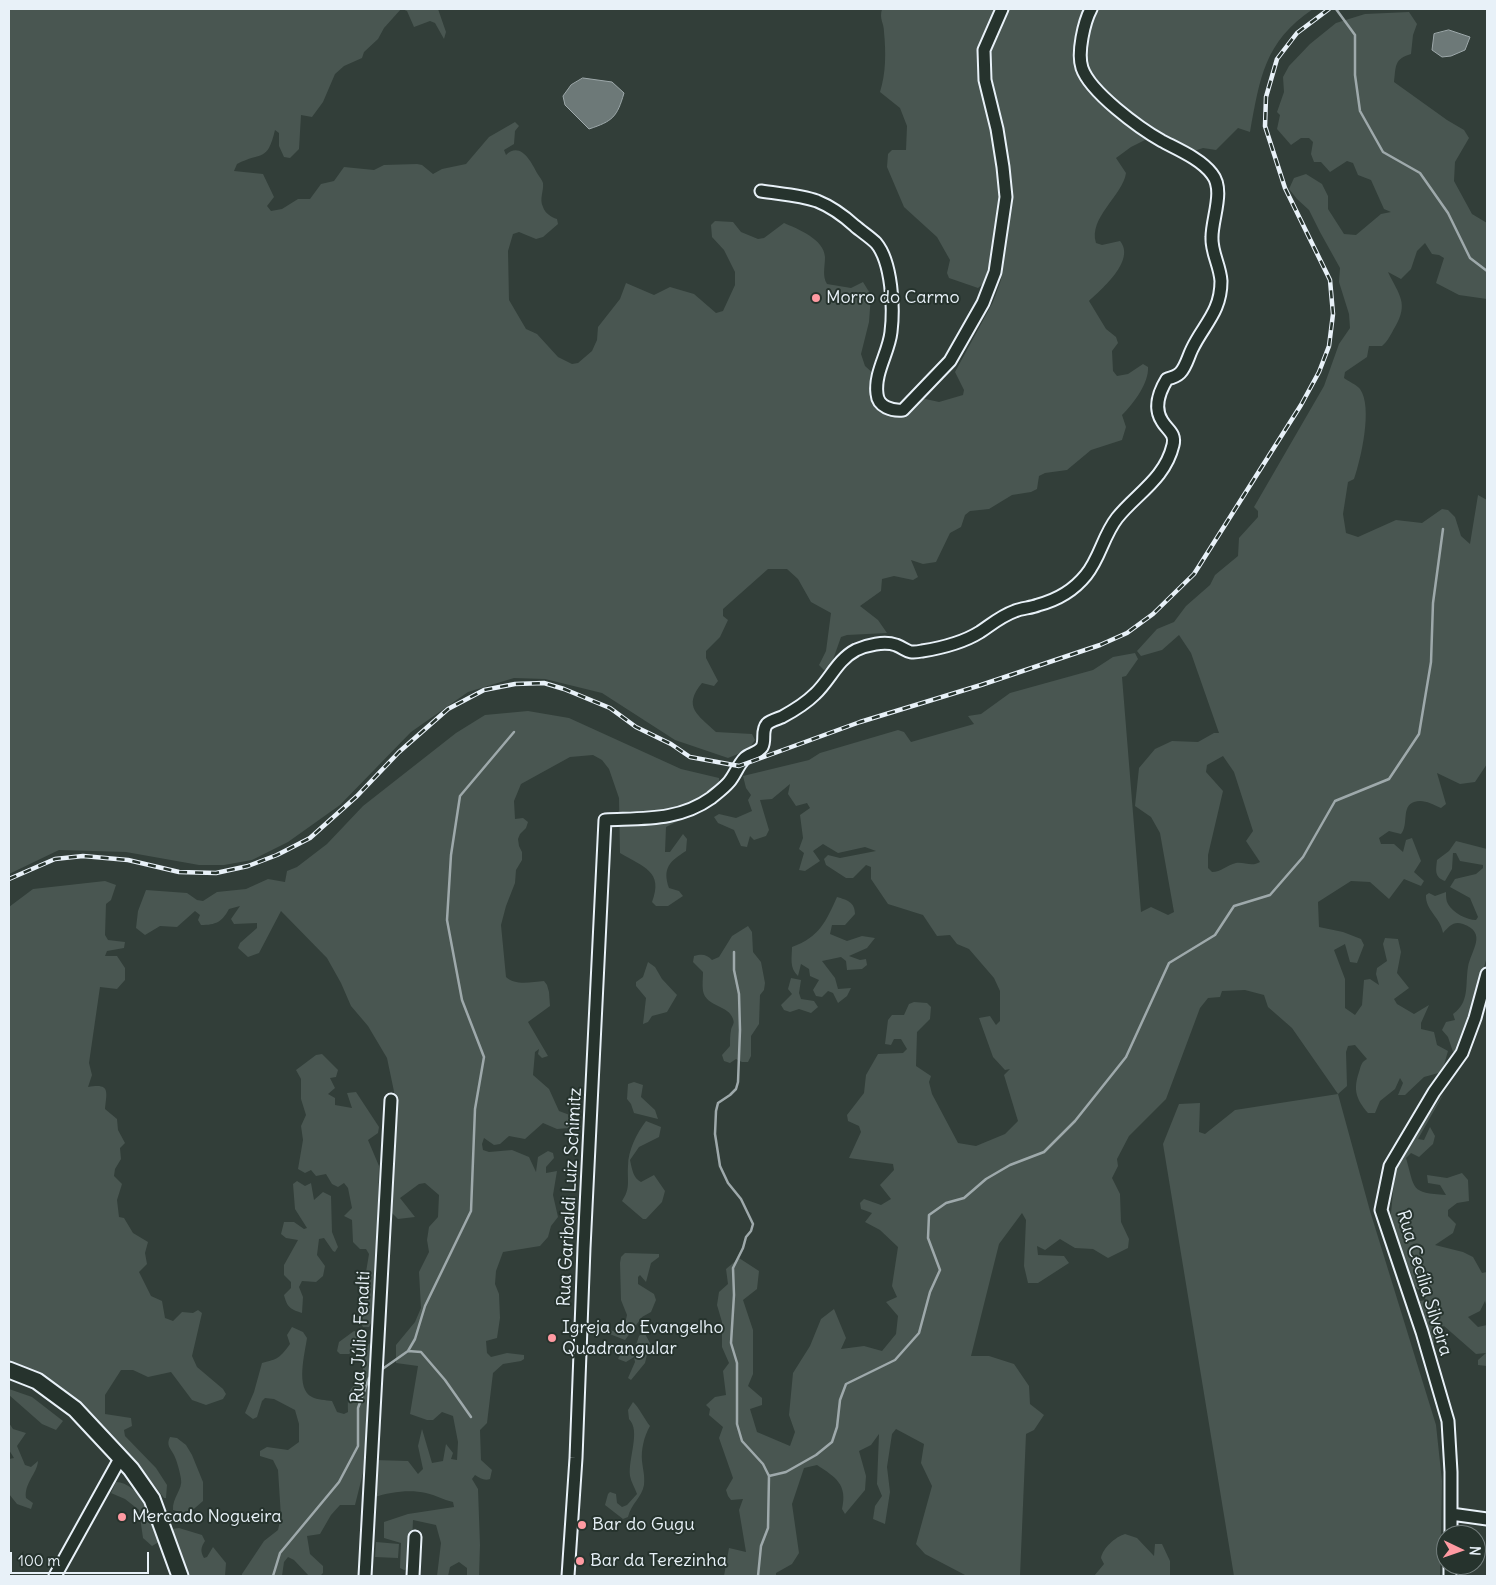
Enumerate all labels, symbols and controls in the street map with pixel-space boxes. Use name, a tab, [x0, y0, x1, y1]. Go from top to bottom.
place label: Morro do Carmo	[826, 287, 960, 309]
marker: Morro do Carmo	[810, 292, 822, 304]
street label: Rua Garibaldi Luiz Schimitz	[553, 1087, 587, 1307]
street label: Rua Cecília Silveira	[1392, 1208, 1456, 1358]
street label: Rua Júlio Fenalti	[347, 1270, 375, 1404]
place label: Igreja do Evangelho Quadrangular	[562, 1317, 724, 1360]
marker: Igreja do Evangelho Quadrangular	[546, 1332, 558, 1344]
place label: Mercado Nogueira	[132, 1506, 282, 1528]
marker: Mercado Nogueira	[116, 1511, 128, 1523]
place label: Bar do Gugu	[592, 1514, 695, 1536]
marker: Bar do Gugu	[576, 1519, 588, 1531]
north arrow	[1436, 1525, 1486, 1575]
scale bar	[12, 1542, 151, 1574]
text: N	[1466, 1545, 1484, 1556]
place label: Bar da Terezinha	[590, 1550, 727, 1572]
text: 100 m	[18, 1551, 60, 1570]
marker: Bar da Terezinha	[574, 1555, 586, 1567]

